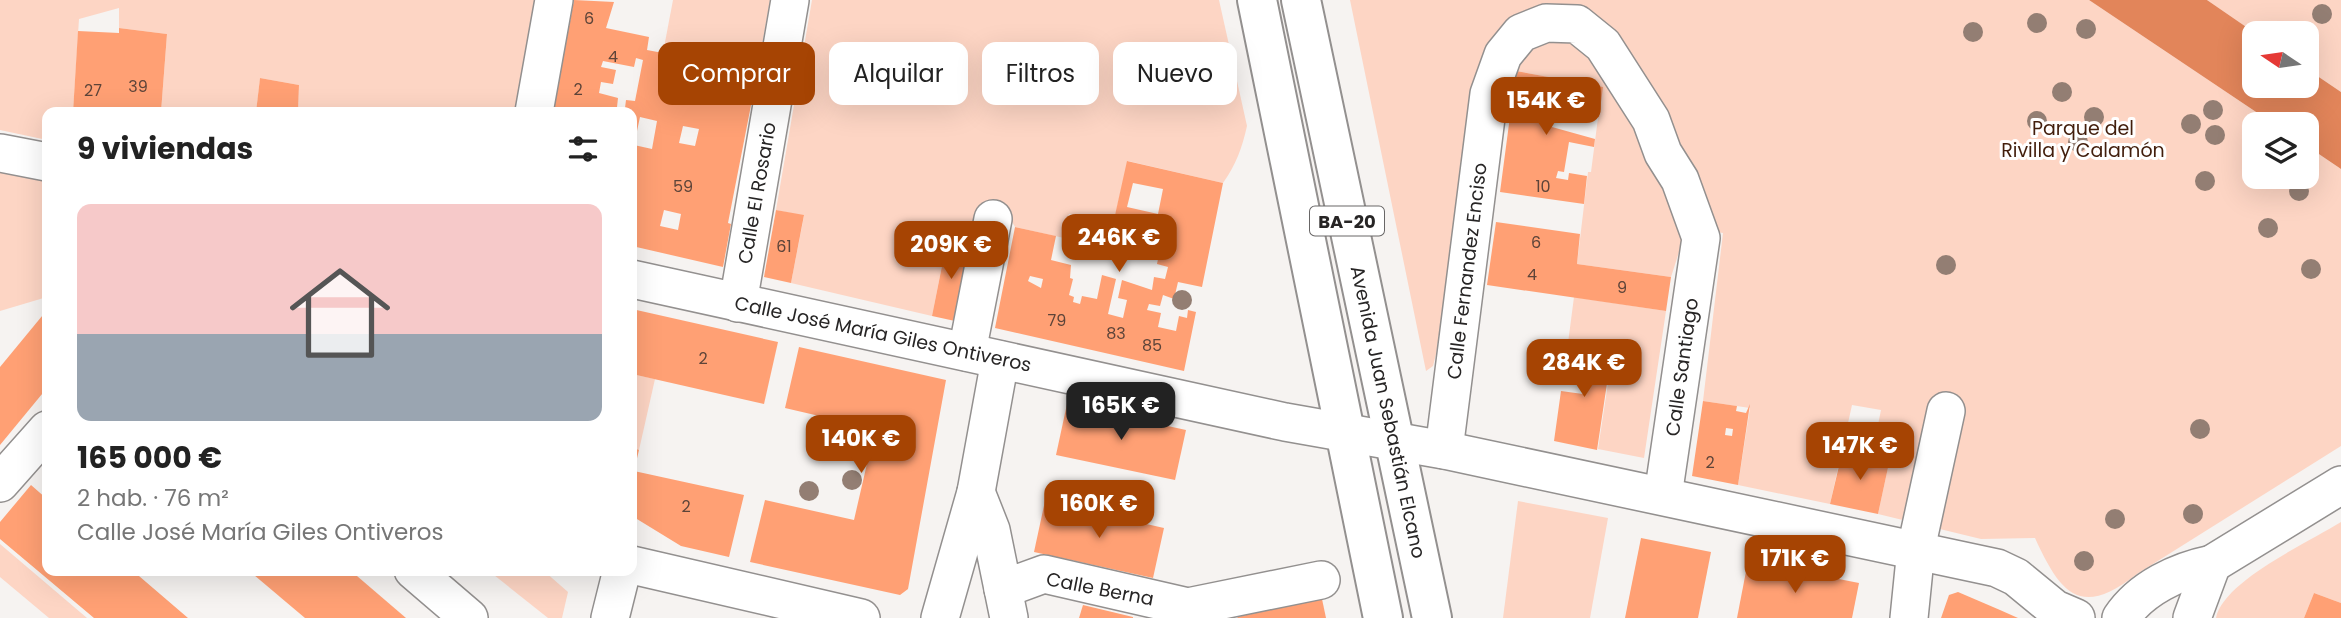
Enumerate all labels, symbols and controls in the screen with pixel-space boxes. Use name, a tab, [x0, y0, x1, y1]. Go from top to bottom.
house number: 6	[584, 7, 594, 30]
north arrow	[2242, 21, 2319, 98]
map controls	[2242, 21, 2319, 189]
chip: Comprar	[658, 42, 815, 105]
chip: Alquilar	[829, 42, 968, 105]
chip: Filtros	[982, 42, 1099, 105]
chip: Nuevo	[1113, 42, 1237, 105]
house number: 4	[608, 45, 618, 68]
house number: 39	[128, 75, 148, 98]
house number: 2	[573, 78, 583, 101]
pin: 154K €	[1489, 78, 1603, 137]
house number: 27	[84, 79, 102, 102]
text: 154K €	[1507, 84, 1585, 116]
button: layers	[2242, 112, 2319, 189]
park label: Parque del Rivilla y Calamón	[2001, 115, 2165, 164]
street label: Calle El Rosario	[731, 120, 783, 266]
text: 9 viviendas	[77, 127, 253, 170]
icon: filters	[564, 130, 602, 168]
street label: Calle Fernandez Enciso	[1440, 161, 1494, 381]
house number: 59	[673, 175, 693, 198]
house number: 10	[1535, 175, 1551, 198]
road number: BA-20	[1310, 206, 1384, 236]
pin: 246K €	[1062, 215, 1176, 274]
text: 246K €	[1078, 221, 1160, 253]
pin: 209K €	[894, 222, 1008, 281]
text: 209K €	[910, 228, 992, 260]
house number: 6	[1531, 231, 1541, 254]
house number: 61	[776, 235, 792, 258]
icon: home	[277, 250, 403, 376]
street label: Avenida Juan Sebastián Elcano	[1344, 263, 1432, 561]
house number: 4	[1527, 263, 1537, 286]
house number: 9	[1617, 276, 1627, 299]
street label: Calle José María Giles Ontiveros	[732, 289, 1034, 379]
street label: Calle Santiago	[1659, 296, 1705, 438]
house number: 79	[1048, 309, 1066, 332]
house number: 83	[1106, 322, 1126, 345]
house number: 85	[1142, 334, 1162, 357]
pin: 284K €	[1527, 340, 1641, 399]
text: 284K €	[1543, 346, 1625, 378]
house number: 2	[698, 347, 708, 370]
pin: 165K €	[1064, 382, 1178, 442]
text: 165K €	[1082, 389, 1160, 421]
pin: 140K €	[804, 416, 918, 475]
text: 140K €	[822, 422, 900, 454]
pin: 147K €	[1803, 422, 1917, 482]
text: 147K €	[1822, 429, 1898, 461]
text: 165 000 €	[77, 436, 222, 479]
house number: 2	[1705, 451, 1715, 474]
pin: 160K €	[1042, 480, 1156, 540]
text: 2 hab. · 76 m²	[77, 482, 229, 514]
text: 160K €	[1060, 487, 1138, 519]
house number: 2	[681, 495, 691, 518]
text: Calle José María Giles Ontiveros	[77, 516, 444, 548]
pin: 171K €	[1738, 536, 1852, 595]
text: 171K €	[1761, 542, 1829, 574]
street label: Calle Berna	[1044, 565, 1156, 613]

